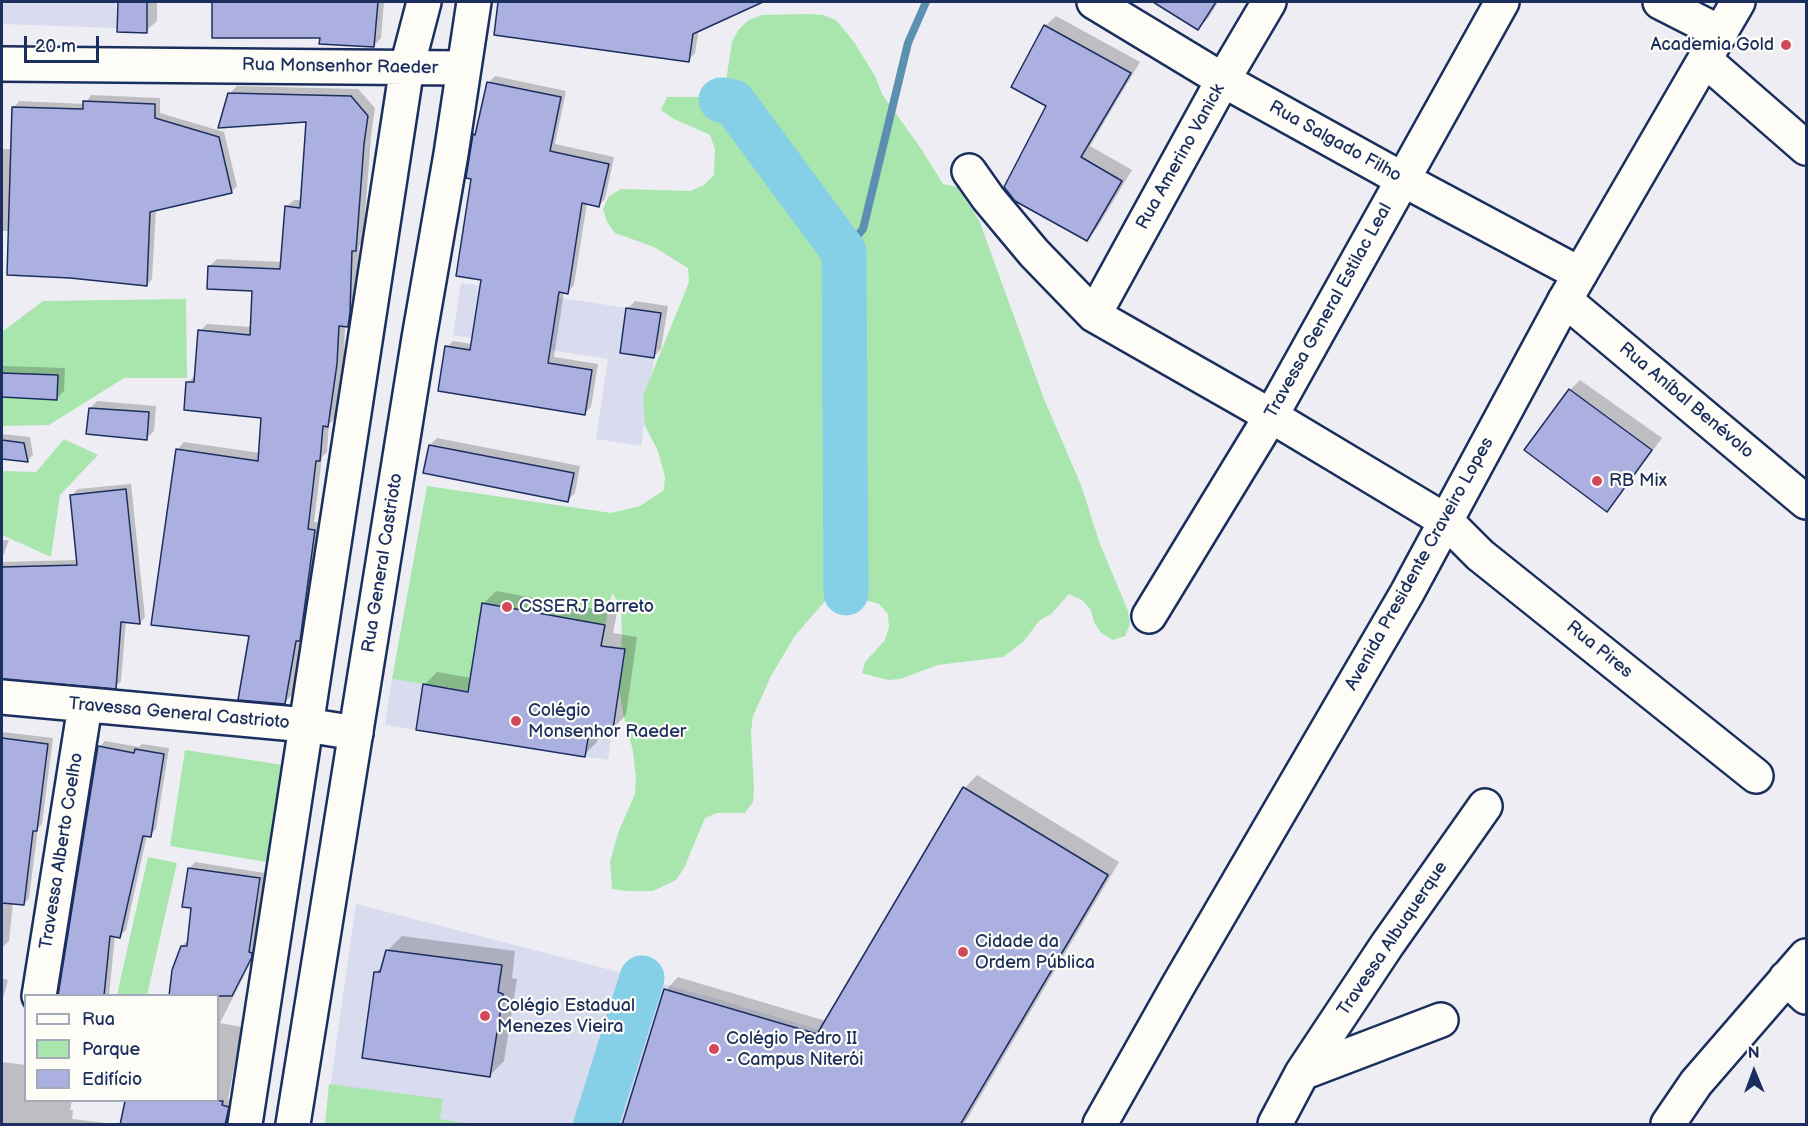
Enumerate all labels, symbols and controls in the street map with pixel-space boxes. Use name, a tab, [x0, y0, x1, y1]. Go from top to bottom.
scale bar	[27, 24, 102, 62]
place label: Academia Gold	[1651, 34, 1774, 56]
text: 20 m	[35, 36, 76, 57]
marker: Academia Gold	[1779, 38, 1793, 52]
street label: Rua Monsenhor Raeder	[242, 54, 438, 80]
street label: Rua Amerino Vanick	[1132, 80, 1230, 234]
street label: Rua Salgado Filho	[1265, 97, 1405, 187]
street label: Travessa General Estilac Leal	[1261, 200, 1397, 422]
street label: Rua Aníbal Benévolo	[1614, 338, 1758, 464]
street label: Avenida Presidente Craveiro Lopes	[1341, 434, 1499, 694]
place label: RB Mix	[1609, 470, 1667, 492]
street label: Rua General Castrioto	[358, 472, 408, 654]
marker: RB Mix	[1590, 474, 1604, 488]
place label: CSSERJ Barreto	[519, 596, 654, 618]
marker: CSSERJ Barreto	[500, 600, 514, 614]
street label: Rua Pires	[1561, 617, 1637, 683]
street label: Travessa General Castrioto	[68, 694, 290, 734]
place label: Colégio Monsenhor Raeder	[528, 700, 686, 742]
marker: Colégio Monsenhor Raeder	[509, 714, 523, 728]
street label: Travessa Alberto Coelho	[36, 751, 88, 951]
street label: Travessa Albuquerque	[1333, 858, 1453, 1020]
place label: Cidade da Ordem Pública	[975, 931, 1095, 974]
marker: Cidade da Ordem Pública	[956, 945, 970, 959]
legend	[24, 994, 219, 1102]
place label: Colégio Estadual Menezes Vieira	[497, 995, 635, 1038]
text: Rua	[82, 1009, 115, 1030]
marker: Colégio Estadual Menezes Vieira	[478, 1009, 492, 1023]
place label: Colégio Pedro II - Campus Niterói	[726, 1028, 863, 1070]
text: Parque	[82, 1039, 140, 1060]
marker: Colégio Pedro II - Campus Niterói	[707, 1042, 721, 1056]
north arrow	[1724, 1042, 1784, 1102]
text: N	[1747, 1044, 1760, 1063]
text: Edifício	[82, 1069, 142, 1090]

